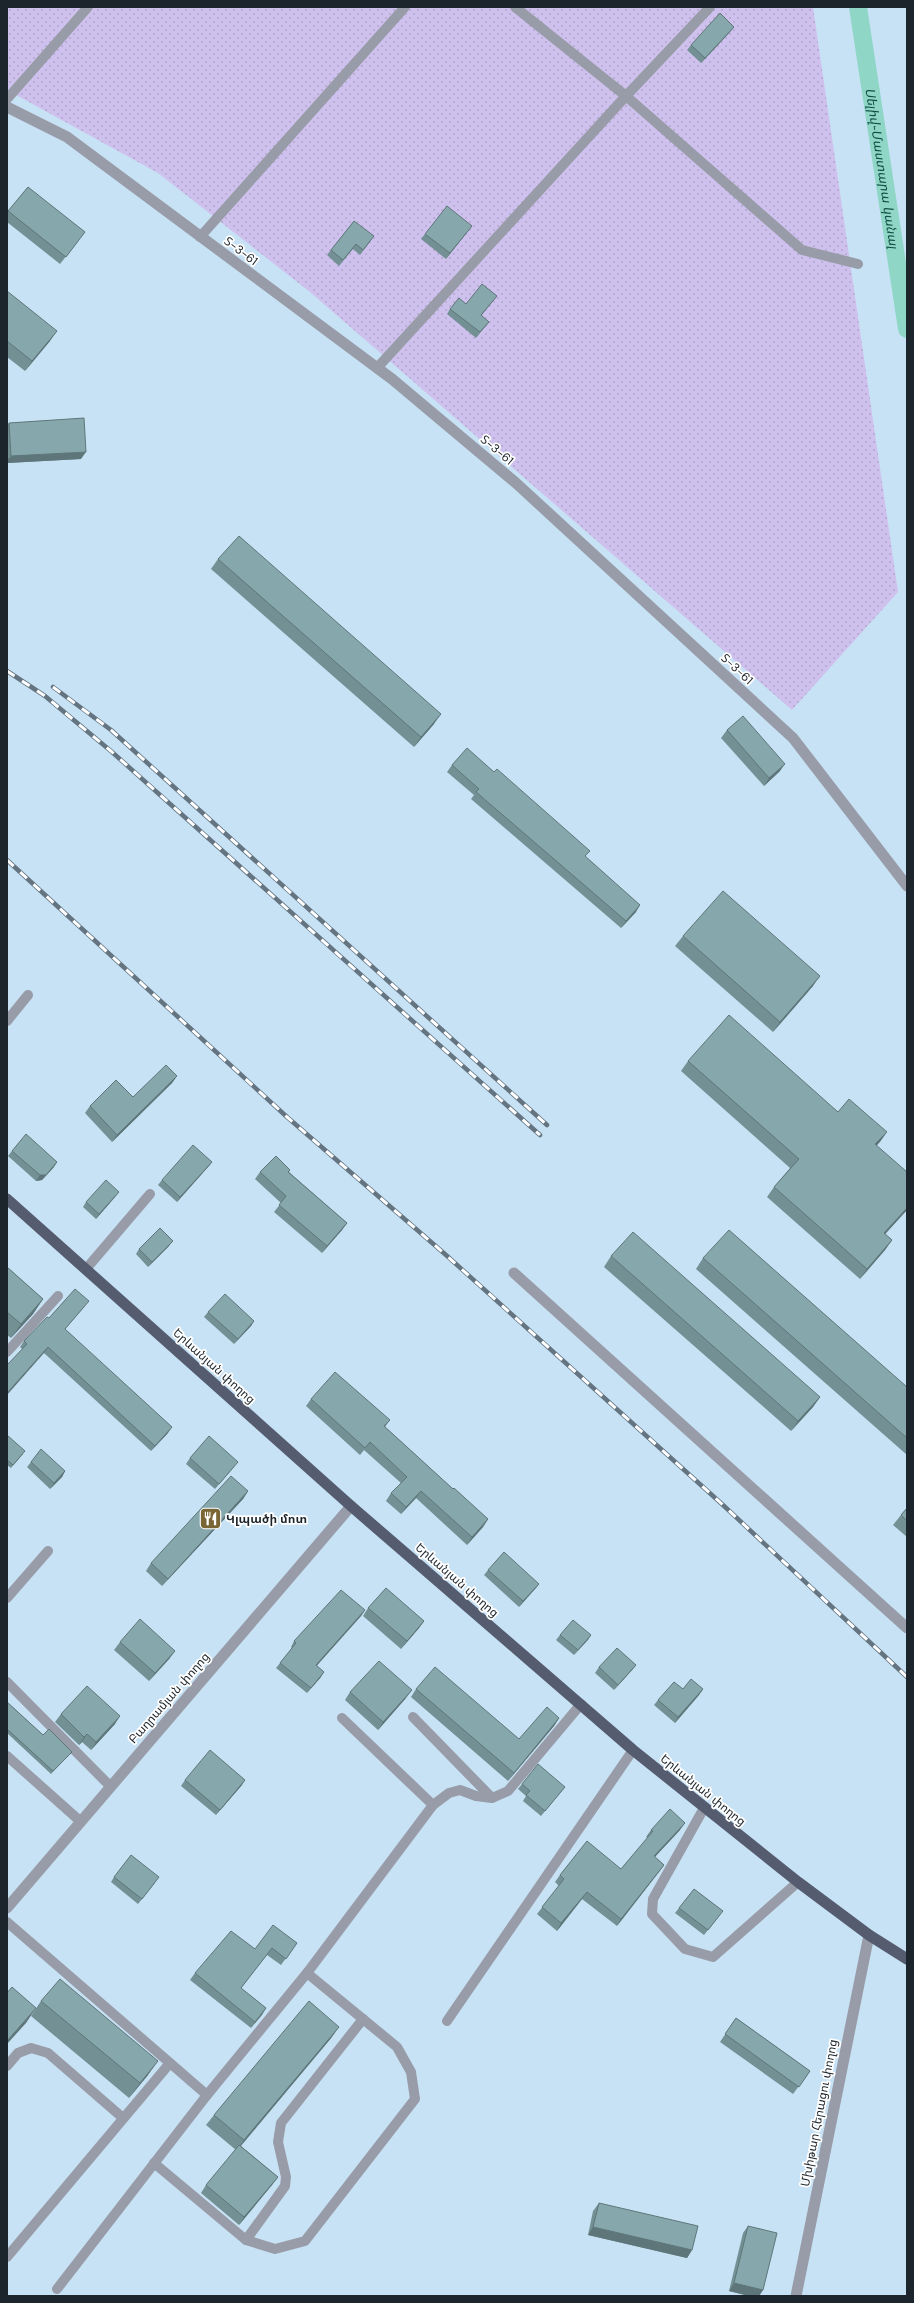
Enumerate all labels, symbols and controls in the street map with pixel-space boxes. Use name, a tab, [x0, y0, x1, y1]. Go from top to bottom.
water label: Սելիվ֊Մաստարա կանալ	[862, 87, 903, 250]
street label: Տ-3-61	[221, 233, 261, 269]
street label: Տ-3-61	[477, 432, 517, 468]
street label: Տ-3-61	[718, 650, 756, 688]
street label: Երևանյան փողոց	[169, 1325, 259, 1407]
restaurant icon: Կլպածի մոտ	[197, 1506, 223, 1532]
place label: Կլպածի մոտ	[226, 1511, 307, 1527]
street label: Երևանյան փողոց	[412, 1539, 502, 1621]
street label: Բաղրամյան փողոց	[125, 1649, 213, 1747]
street label: Երևանյան փողոց	[657, 1751, 749, 1829]
street label: Մխիթար Հերացու փողոց	[797, 2038, 841, 2188]

